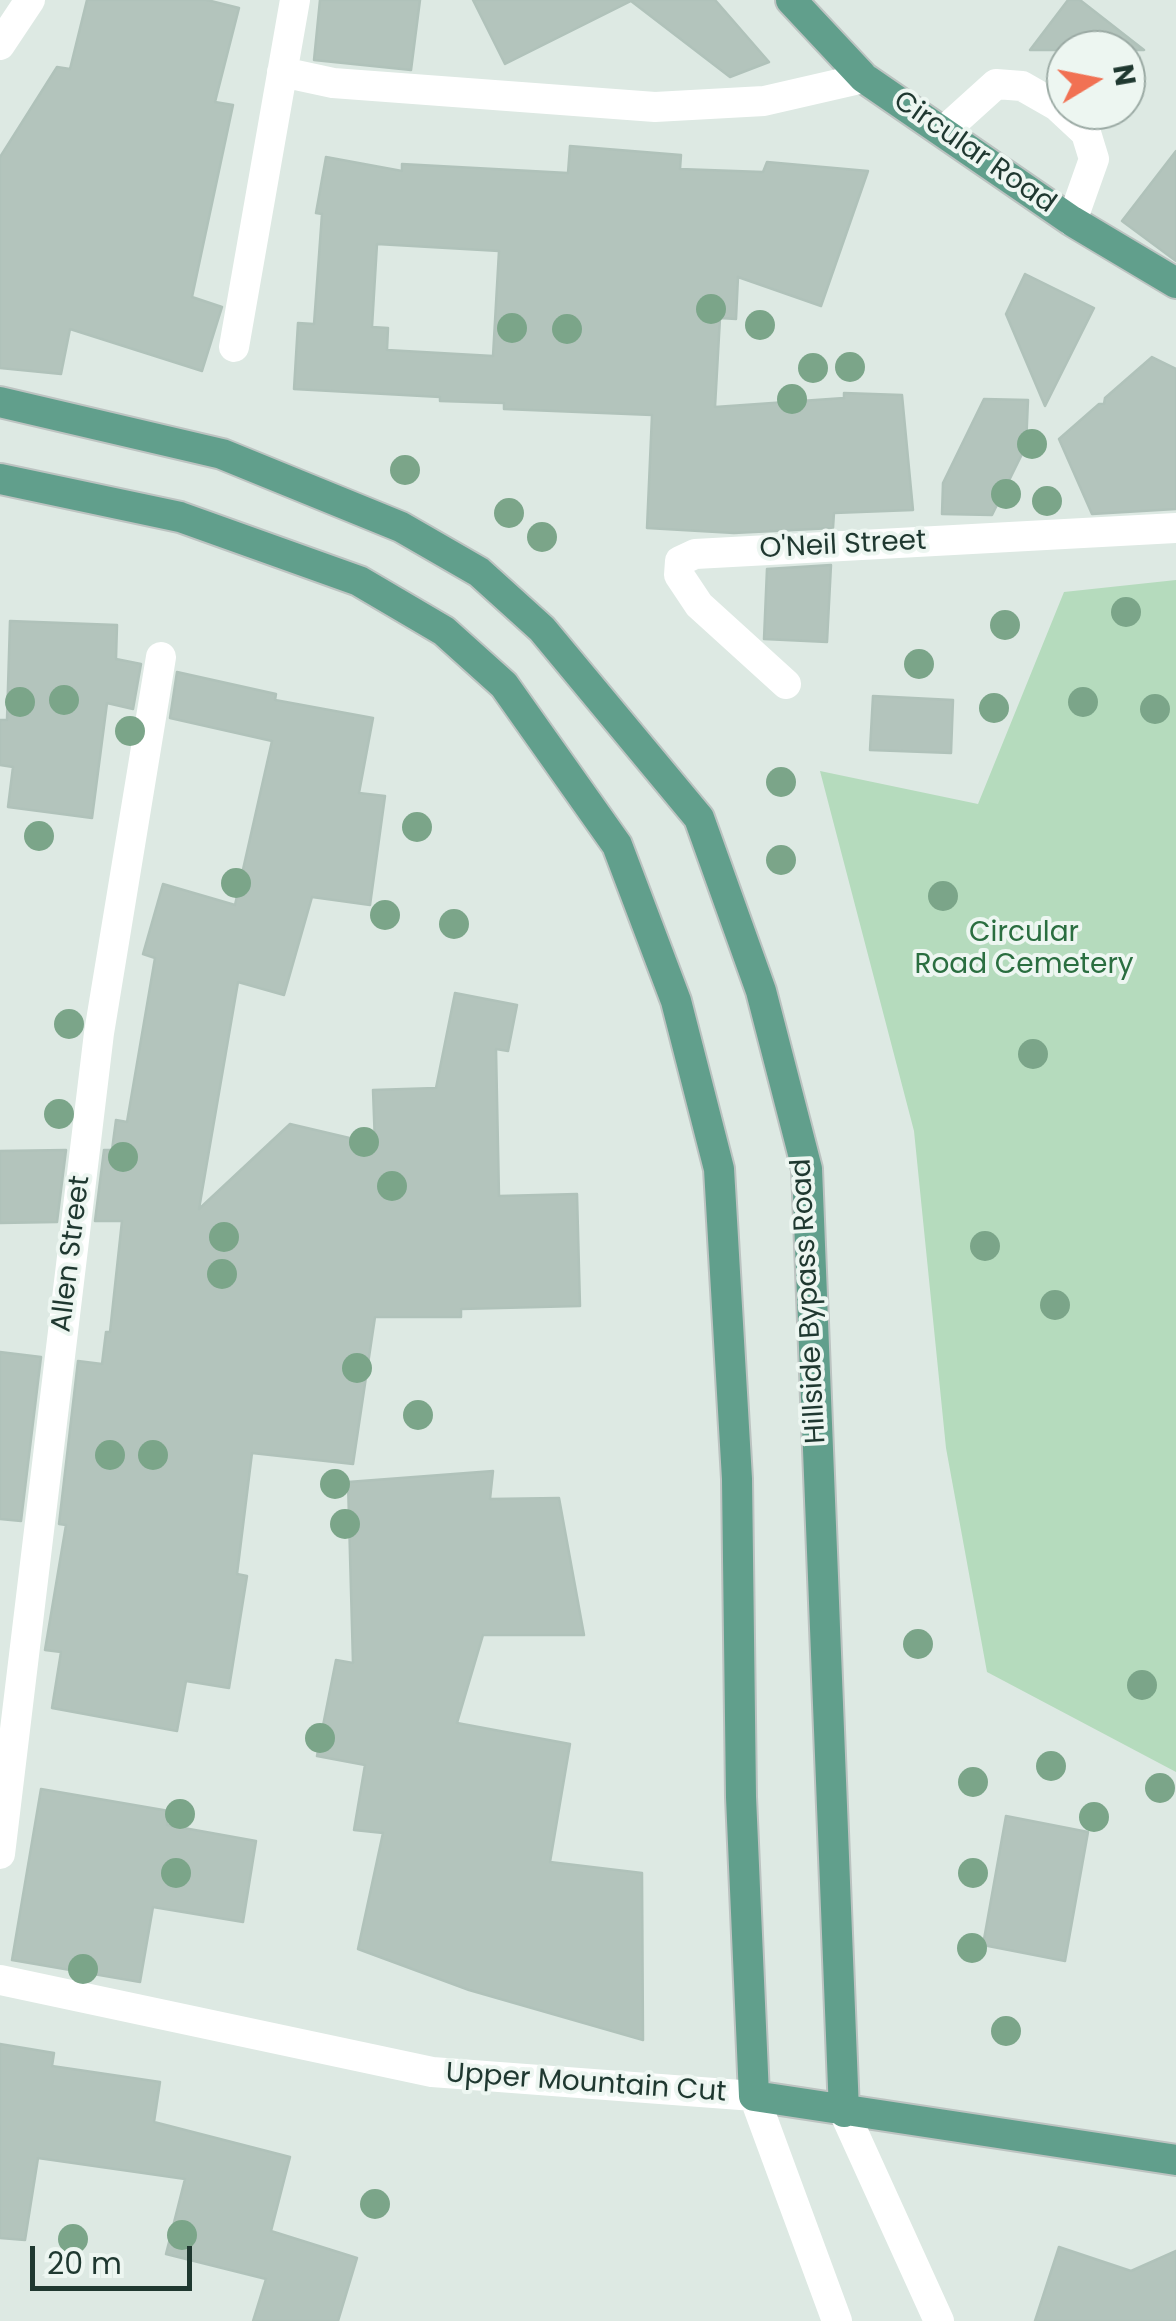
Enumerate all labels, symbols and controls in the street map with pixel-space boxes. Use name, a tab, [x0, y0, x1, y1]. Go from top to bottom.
north arrow	[1046, 30, 1146, 130]
text: N	[1103, 61, 1145, 89]
street label: Circular Road	[886, 85, 1062, 221]
street label: O'Neil Street	[759, 525, 927, 567]
park label: Circular Road Cemetery	[914, 917, 1134, 983]
street label: Hillside Bypass Road	[786, 1158, 834, 1444]
street label: Allen Street	[46, 1174, 98, 1334]
street label: Upper Mountain Cut	[445, 2057, 727, 2111]
scale bar	[35, 2226, 198, 2288]
text: 20 m	[47, 2242, 122, 2285]

